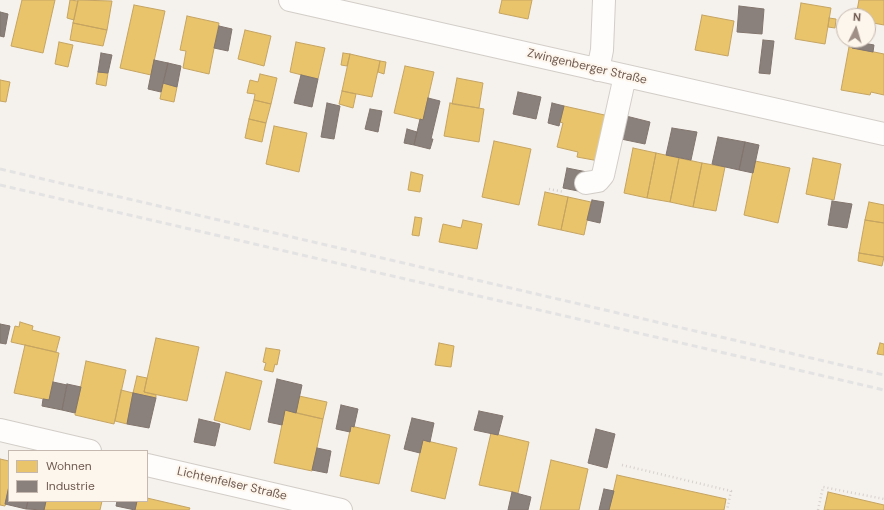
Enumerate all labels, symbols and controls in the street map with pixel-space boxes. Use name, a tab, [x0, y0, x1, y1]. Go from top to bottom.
north arrow	[836, 8, 876, 48]
text: N	[852, 10, 862, 24]
street label: Zwingenberger Straße	[526, 46, 648, 88]
legend	[8, 450, 148, 502]
text: Wohnen	[46, 458, 92, 474]
street label: Lichtenfelser Straße	[176, 464, 288, 504]
text: Industrie	[46, 478, 95, 494]

